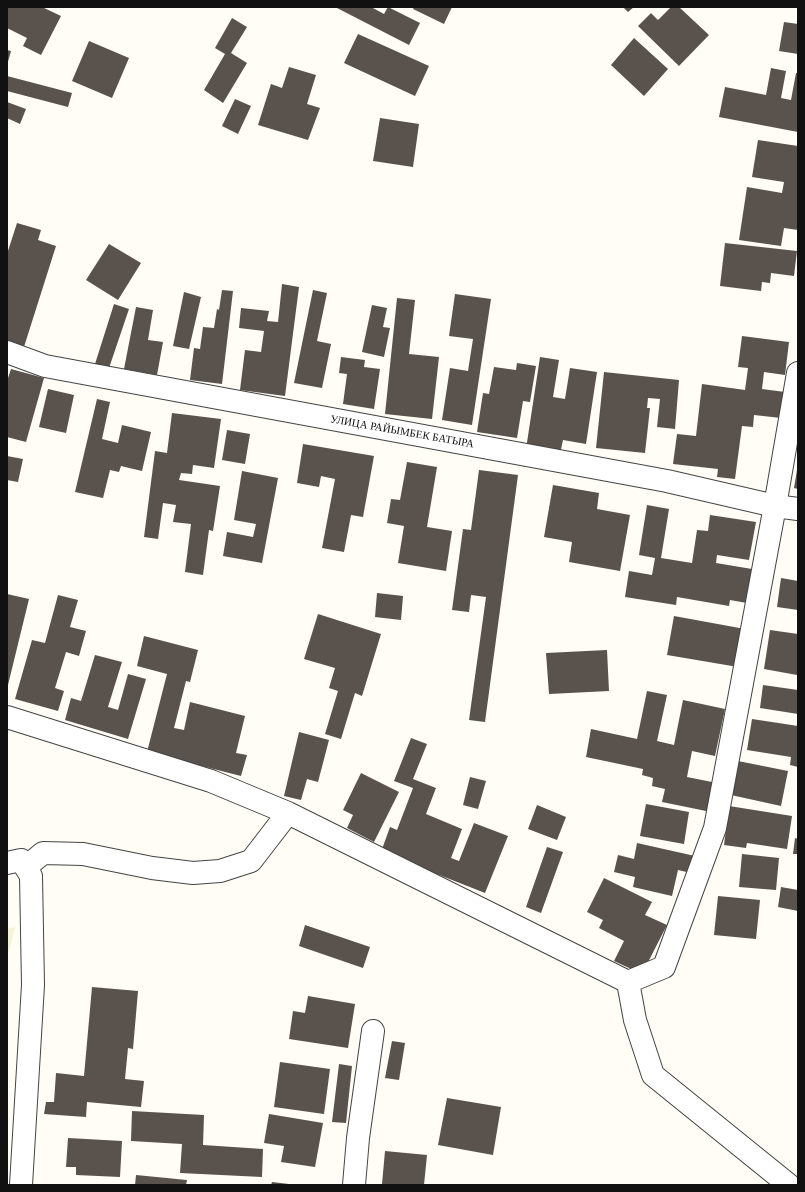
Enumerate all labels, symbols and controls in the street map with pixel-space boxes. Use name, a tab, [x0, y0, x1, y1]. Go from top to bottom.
street label: УЛИЦА РАЙЫМБЕК БАТЫРА	[329, 413, 475, 451]

